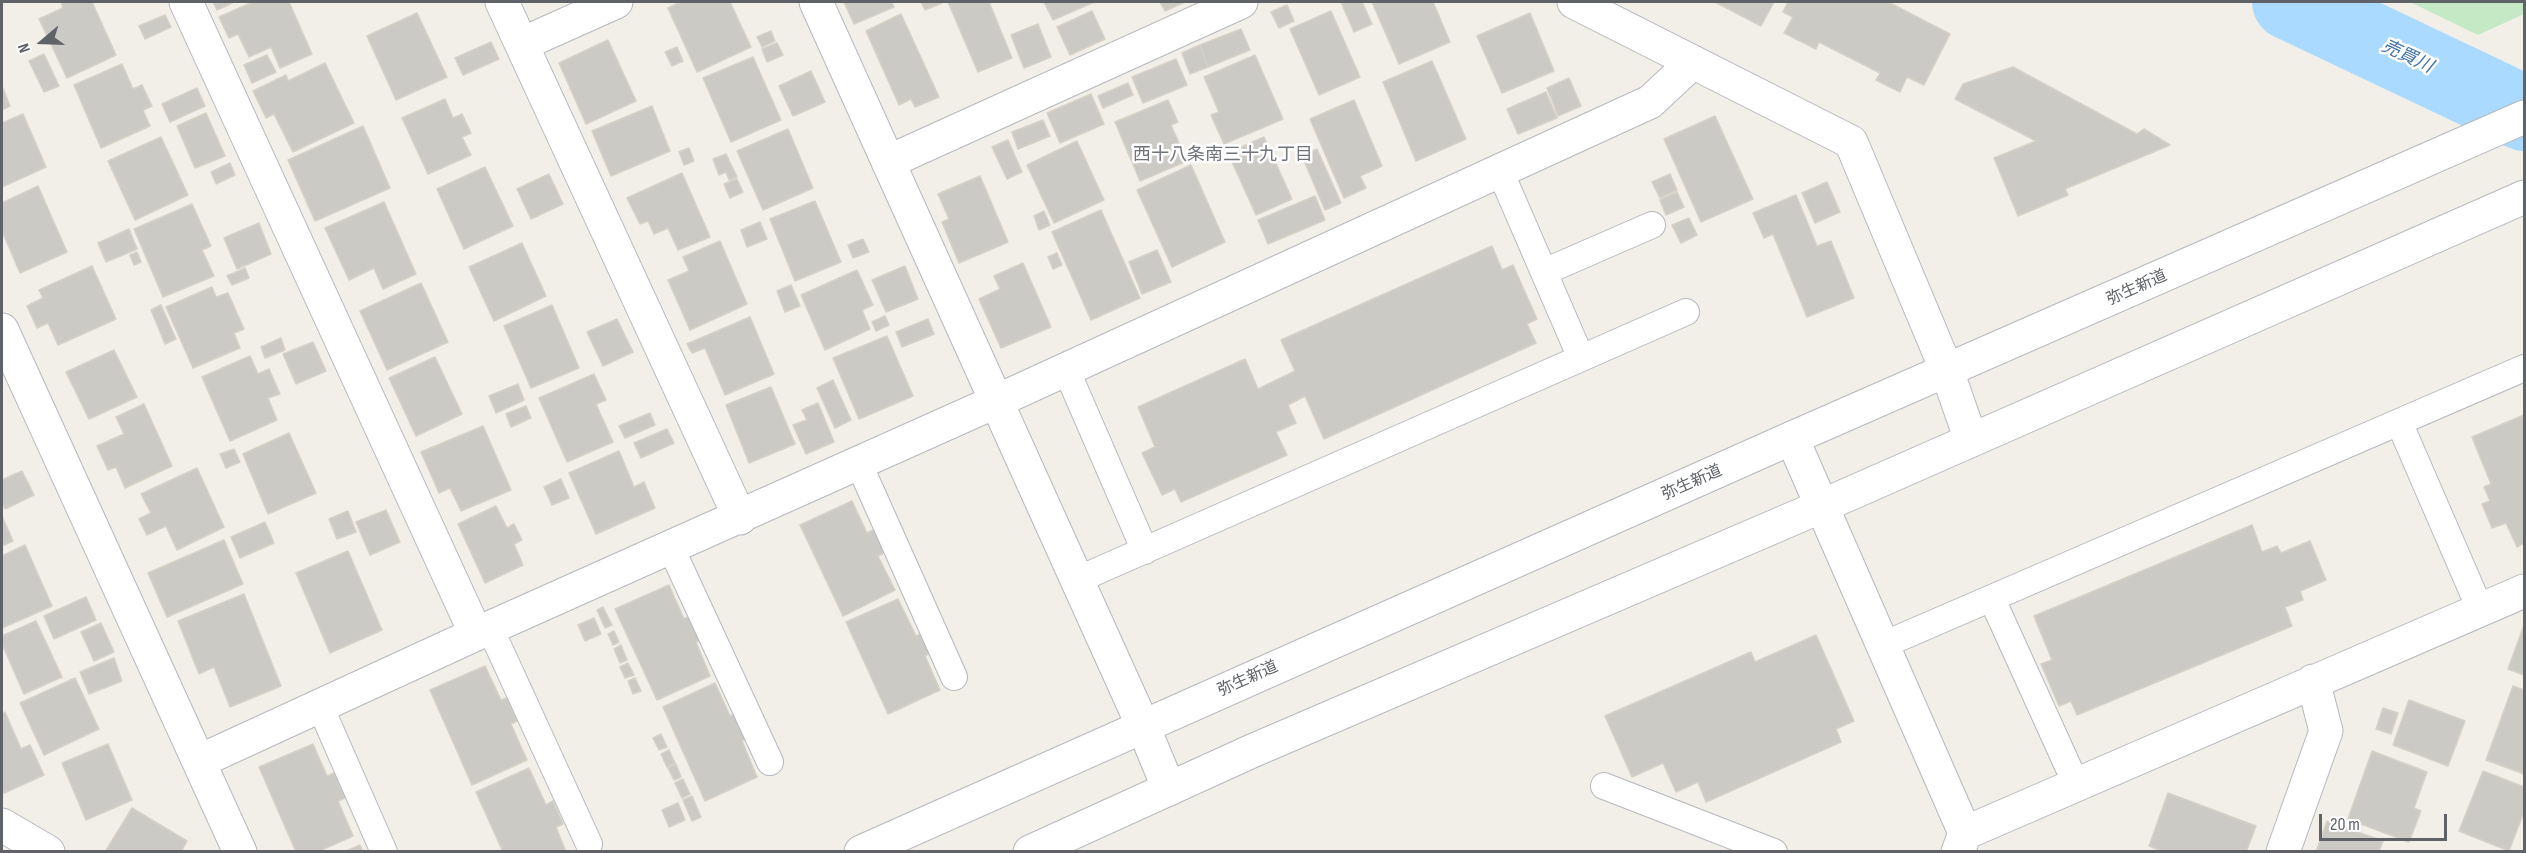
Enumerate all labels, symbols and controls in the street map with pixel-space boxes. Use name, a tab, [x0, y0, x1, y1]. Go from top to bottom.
north arrow	[12, 12, 72, 72]
water label: 売買川	[2378, 36, 2436, 78]
text: N	[14, 41, 35, 55]
district label: 西十八条南三十九丁目	[1133, 144, 1313, 166]
street label: 弥生新道	[2104, 266, 2170, 310]
street label: 弥生新道	[1659, 461, 1725, 505]
street label: 弥生新道	[1215, 657, 1281, 701]
scale bar	[2322, 802, 2450, 840]
text: 20 m	[2330, 814, 2360, 835]

